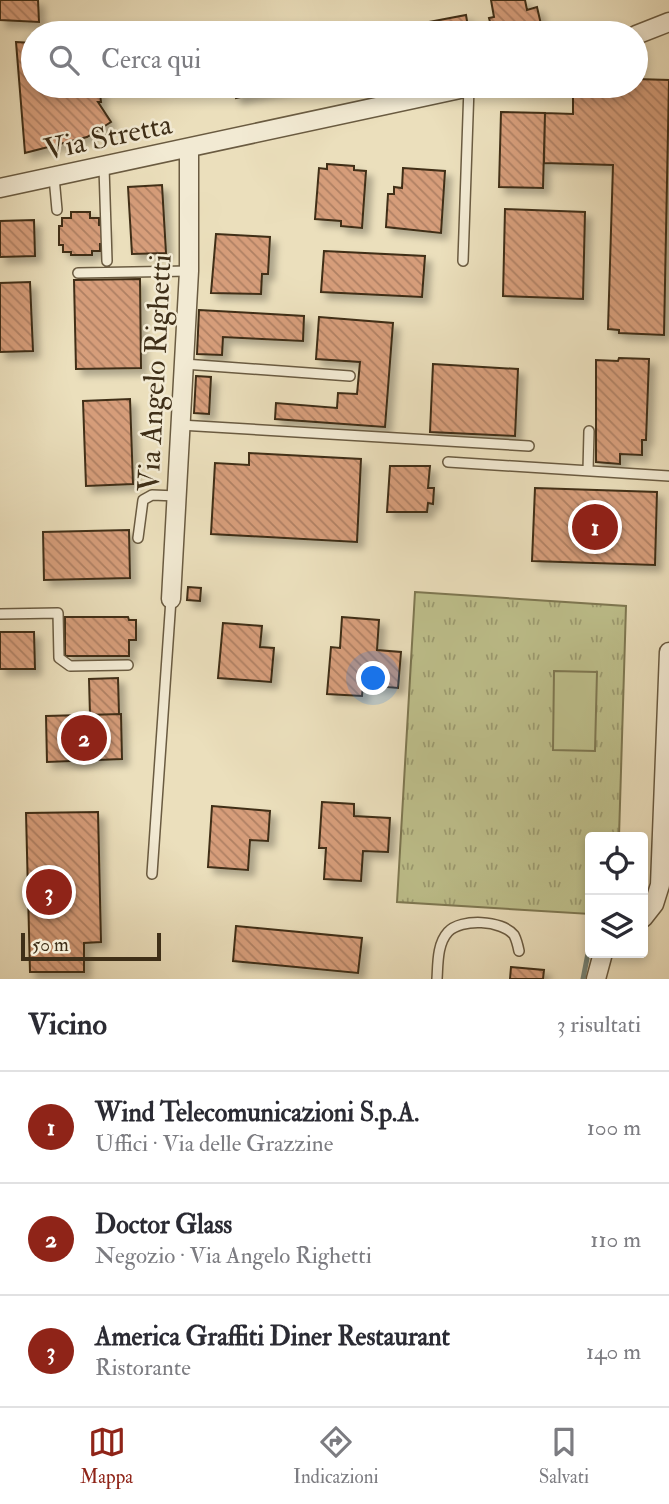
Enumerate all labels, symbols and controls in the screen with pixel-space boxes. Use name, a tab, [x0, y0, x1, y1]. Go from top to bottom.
search box	[21, 21, 648, 98]
icon: search	[45, 41, 83, 79]
text: Cerca qui	[101, 44, 201, 76]
street label: Via Stretta	[41, 105, 176, 169]
street label: Via Angelo Righetti	[130, 253, 180, 493]
pin: 1	[572, 501, 618, 553]
your location	[356, 661, 390, 695]
pin: 2	[61, 712, 107, 764]
map controls	[585, 832, 648, 958]
button: locate	[585, 832, 648, 895]
pin: 3	[26, 866, 72, 918]
button: layers	[585, 895, 648, 958]
scale bar	[21, 930, 161, 962]
text: 50 m	[32, 933, 69, 957]
text: Vicino	[28, 1006, 107, 1043]
text: 3 risultati	[557, 1010, 641, 1039]
text: Wind Telecomunicazioni S.p.A.	[95, 1097, 419, 1129]
text: 1	[47, 1113, 55, 1142]
text: 100 m	[587, 1113, 641, 1142]
text: Uffici · Via delle Grazzine	[95, 1129, 333, 1158]
text: Doctor Glass	[95, 1209, 232, 1241]
text: 2	[45, 1225, 57, 1254]
text: 110 m	[590, 1225, 641, 1254]
text: Negozio · Via Angelo Righetti	[95, 1241, 372, 1270]
text: America Graffiti Diner Restaurant	[95, 1321, 450, 1353]
text: 3	[47, 1337, 55, 1366]
text: 140 m	[586, 1337, 641, 1366]
text: Ristorante	[95, 1353, 191, 1382]
tab: Mappa	[80, 1423, 133, 1489]
tab: Indicazioni	[293, 1423, 379, 1489]
tab: Salvati	[539, 1423, 589, 1489]

